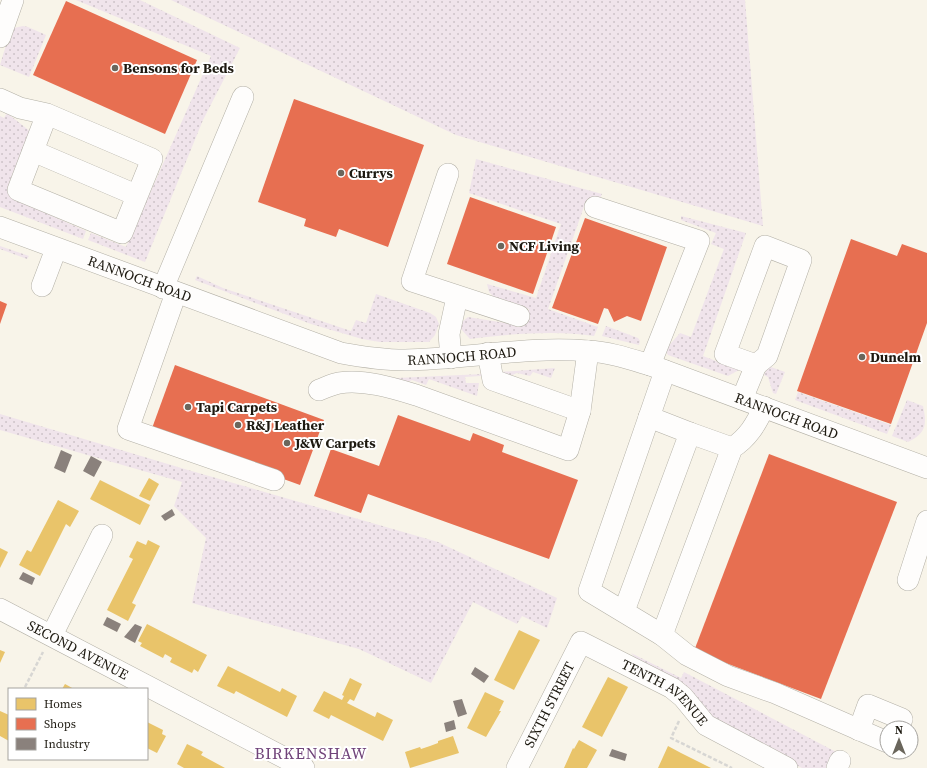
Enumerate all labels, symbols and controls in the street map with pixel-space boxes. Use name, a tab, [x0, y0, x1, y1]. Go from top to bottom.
place label: Bensons for Beds	[123, 58, 235, 78]
marker: Bensons for Beds	[110, 63, 120, 73]
place label: Currys	[349, 163, 393, 183]
marker: Currys	[336, 168, 346, 178]
place label: NCF Living	[509, 236, 580, 256]
marker: NCF Living	[496, 241, 506, 251]
street label: RANNOCH ROAD	[85, 250, 195, 307]
street label: RANNOCH ROAD	[407, 342, 517, 370]
place label: Dunelm	[870, 347, 922, 367]
marker: Dunelm	[857, 352, 867, 362]
street label: RANNOCH ROAD	[732, 387, 841, 444]
place label: Tapi Carpets	[196, 397, 278, 417]
marker: Tapi Carpets	[183, 402, 193, 412]
place label: R&J Leather	[246, 415, 325, 435]
marker: R&J Leather	[233, 420, 243, 430]
place label: J&W Carpets	[294, 433, 376, 453]
marker: J&W Carpets	[282, 438, 292, 448]
street label: SECOND AVENUE	[24, 615, 132, 684]
street label: TENTH AVENUE	[618, 654, 713, 730]
street label: SIXTH STREET	[519, 658, 580, 751]
legend	[8, 688, 148, 760]
text: Homes	[44, 696, 82, 712]
text: Shops	[44, 716, 76, 732]
north arrow	[879, 720, 919, 760]
text: N	[895, 723, 903, 738]
text: Industry	[44, 736, 91, 752]
district label: BIRKENSHAW	[254, 742, 368, 764]

